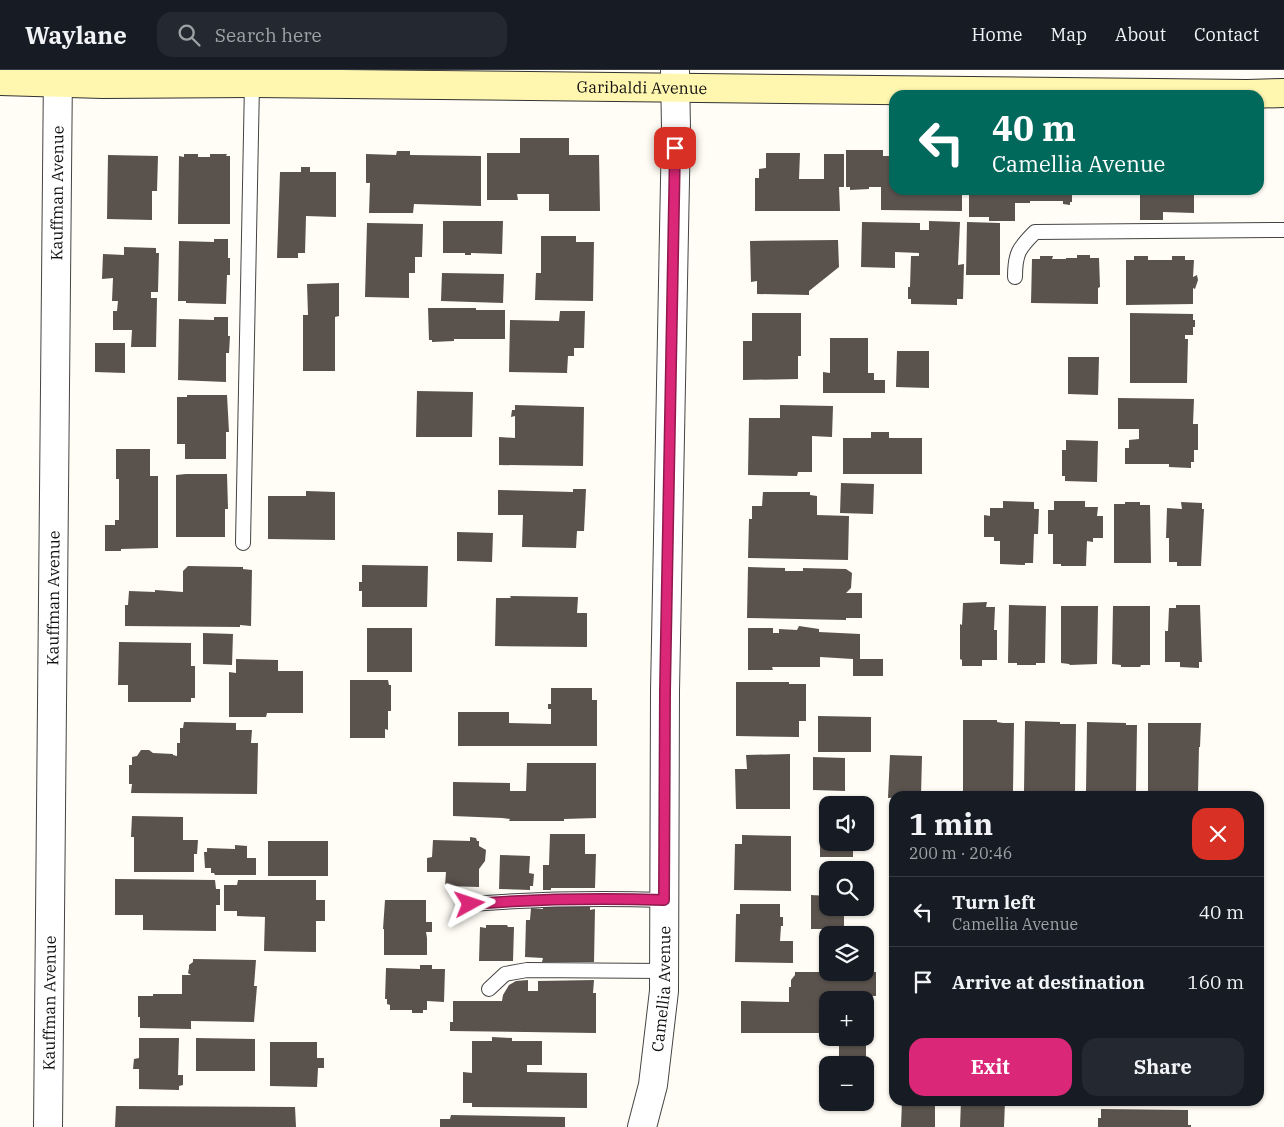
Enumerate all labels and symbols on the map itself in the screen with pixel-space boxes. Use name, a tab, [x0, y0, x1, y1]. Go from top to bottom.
street label: Garibaldi Avenue	[576, 77, 707, 98]
street label: Kauffman Avenue	[46, 126, 67, 261]
pin	[654, 127, 696, 169]
street label: Kauffman Avenue	[42, 531, 64, 666]
position arrow	[443, 877, 495, 929]
street label: Camellia Avenue	[647, 926, 674, 1053]
street label: Kauffman Avenue	[39, 935, 60, 1071]

